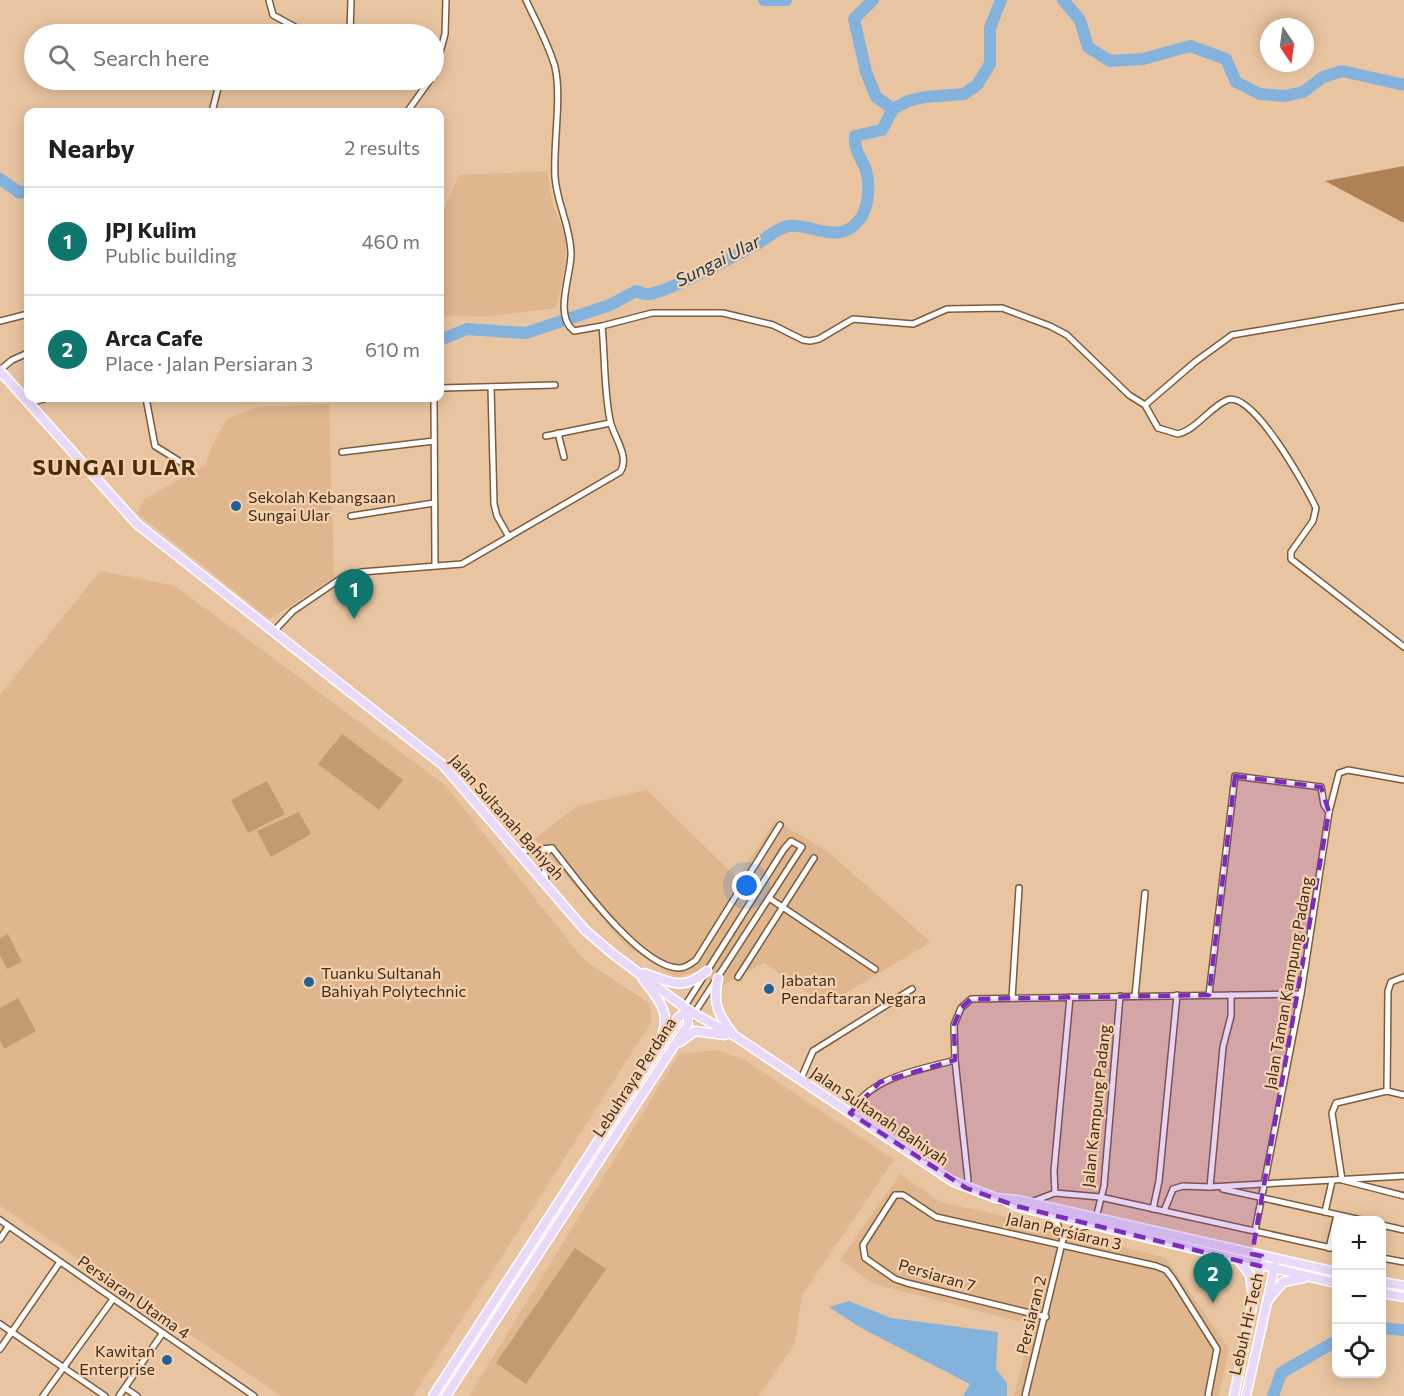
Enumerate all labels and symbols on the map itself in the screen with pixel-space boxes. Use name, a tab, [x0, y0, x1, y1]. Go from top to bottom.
north arrow	[1260, 18, 1314, 72]
water label: Sungai Ular	[671, 229, 764, 291]
district label: SUNGAI ULAR	[32, 453, 198, 480]
place label: Sekolah Kebangsaan Sungai Ular	[248, 487, 396, 524]
marker: Sekolah Kebangsaan Sungai Ular	[229, 499, 243, 513]
pin: 1	[334, 570, 374, 619]
street label: Jalan Sultanah Bahiyah	[446, 750, 569, 883]
your location	[732, 871, 761, 900]
street label: Jalan Taman Kampung Padang	[1259, 875, 1316, 1091]
place label: Tuanku Sultanah Bahiyah Polytechnic	[321, 963, 467, 1000]
place label: Jabatan Pendaftaran Negara	[781, 970, 926, 1007]
marker: Tuanku Sultanah Bahiyah Polytechnic	[302, 975, 316, 989]
marker: Jabatan Pendaftaran Negara	[762, 982, 776, 996]
street label: Lebuhraya Perdana	[588, 1013, 679, 1140]
street label: Jalan Kampung Padang	[1077, 1023, 1114, 1188]
street label: Jalan Sultanah Bahiyah	[808, 1062, 953, 1169]
street label: Jalan Persiaran 3	[1005, 1208, 1124, 1253]
street label: Persiaran Utama 4	[75, 1251, 194, 1343]
street label: Persiaran 7	[896, 1254, 978, 1295]
pin: 2	[1194, 1254, 1232, 1303]
street label: Lebuh Hi-Tech	[1224, 1271, 1267, 1377]
street label: Persiaran 2	[1012, 1274, 1049, 1356]
place label: Kawitan Enterprise	[79, 1341, 155, 1378]
marker: Kawitan Enterprise	[160, 1353, 174, 1367]

